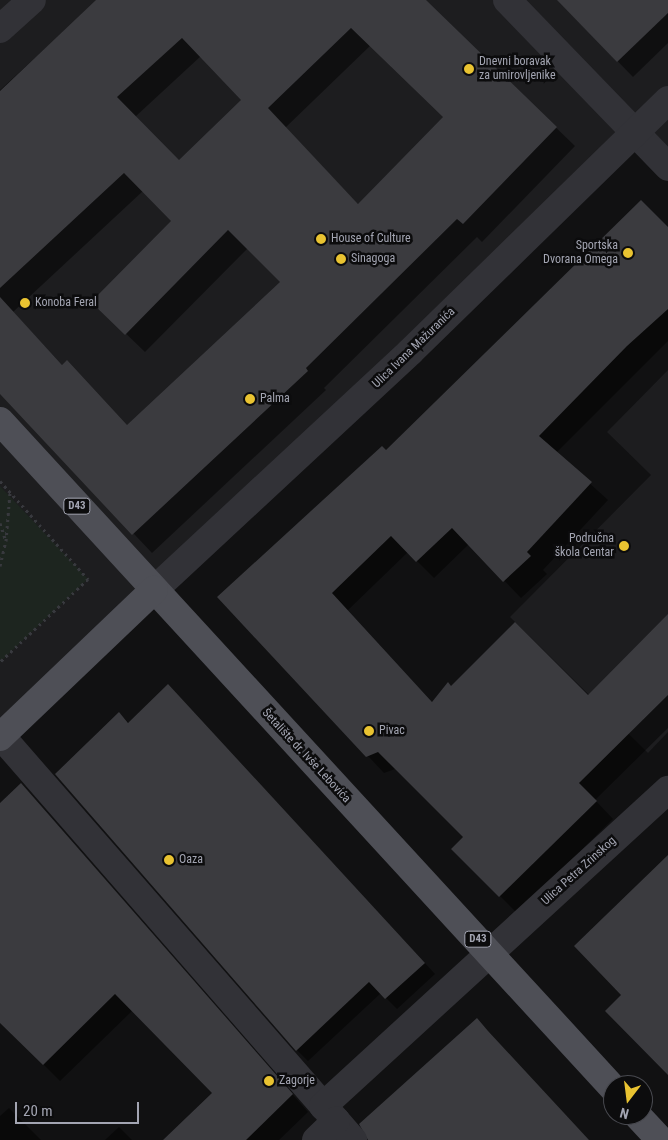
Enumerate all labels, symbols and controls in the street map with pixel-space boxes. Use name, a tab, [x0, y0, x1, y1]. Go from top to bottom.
place label: Dnevni boravak za umirovljenike	[479, 55, 556, 83]
marker: Dnevni boravak za umirovljenike	[463, 63, 475, 75]
place label: House of Culture	[331, 232, 411, 246]
marker: House of Culture	[315, 233, 327, 245]
place label: Sportska Dvorana Omega	[543, 239, 618, 267]
marker: Sportska Dvorana Omega	[622, 247, 634, 259]
place label: Sinagoga	[351, 252, 395, 266]
marker: Sinagoga	[335, 253, 347, 265]
place label: Konoba Feral	[35, 296, 97, 310]
marker: Konoba Feral	[19, 297, 31, 309]
street label: Ulica Ivana Mažuranića	[370, 305, 458, 391]
place label: Palma	[260, 392, 290, 406]
marker: Palma	[244, 393, 256, 405]
road number: D43	[63, 498, 91, 514]
place label: Područna škola Centar	[555, 532, 614, 560]
marker: Područna škola Centar	[618, 540, 630, 552]
street label: Šetalište dr. Ivše Lebovića	[259, 706, 353, 806]
place label: Pivac	[379, 724, 405, 738]
marker: Pivac	[363, 725, 375, 737]
street label: Ulica Petra Zrinskog	[539, 834, 619, 908]
place label: Oaza	[179, 853, 203, 867]
marker: Oaza	[163, 854, 175, 866]
road number: D43	[464, 931, 492, 948]
place label: Zagorje	[279, 1074, 315, 1088]
marker: Zagorje	[263, 1075, 275, 1087]
north arrow	[603, 1075, 653, 1125]
scale bar	[18, 1092, 141, 1124]
text: 20 m	[23, 1102, 53, 1120]
text: N	[618, 1105, 631, 1122]

